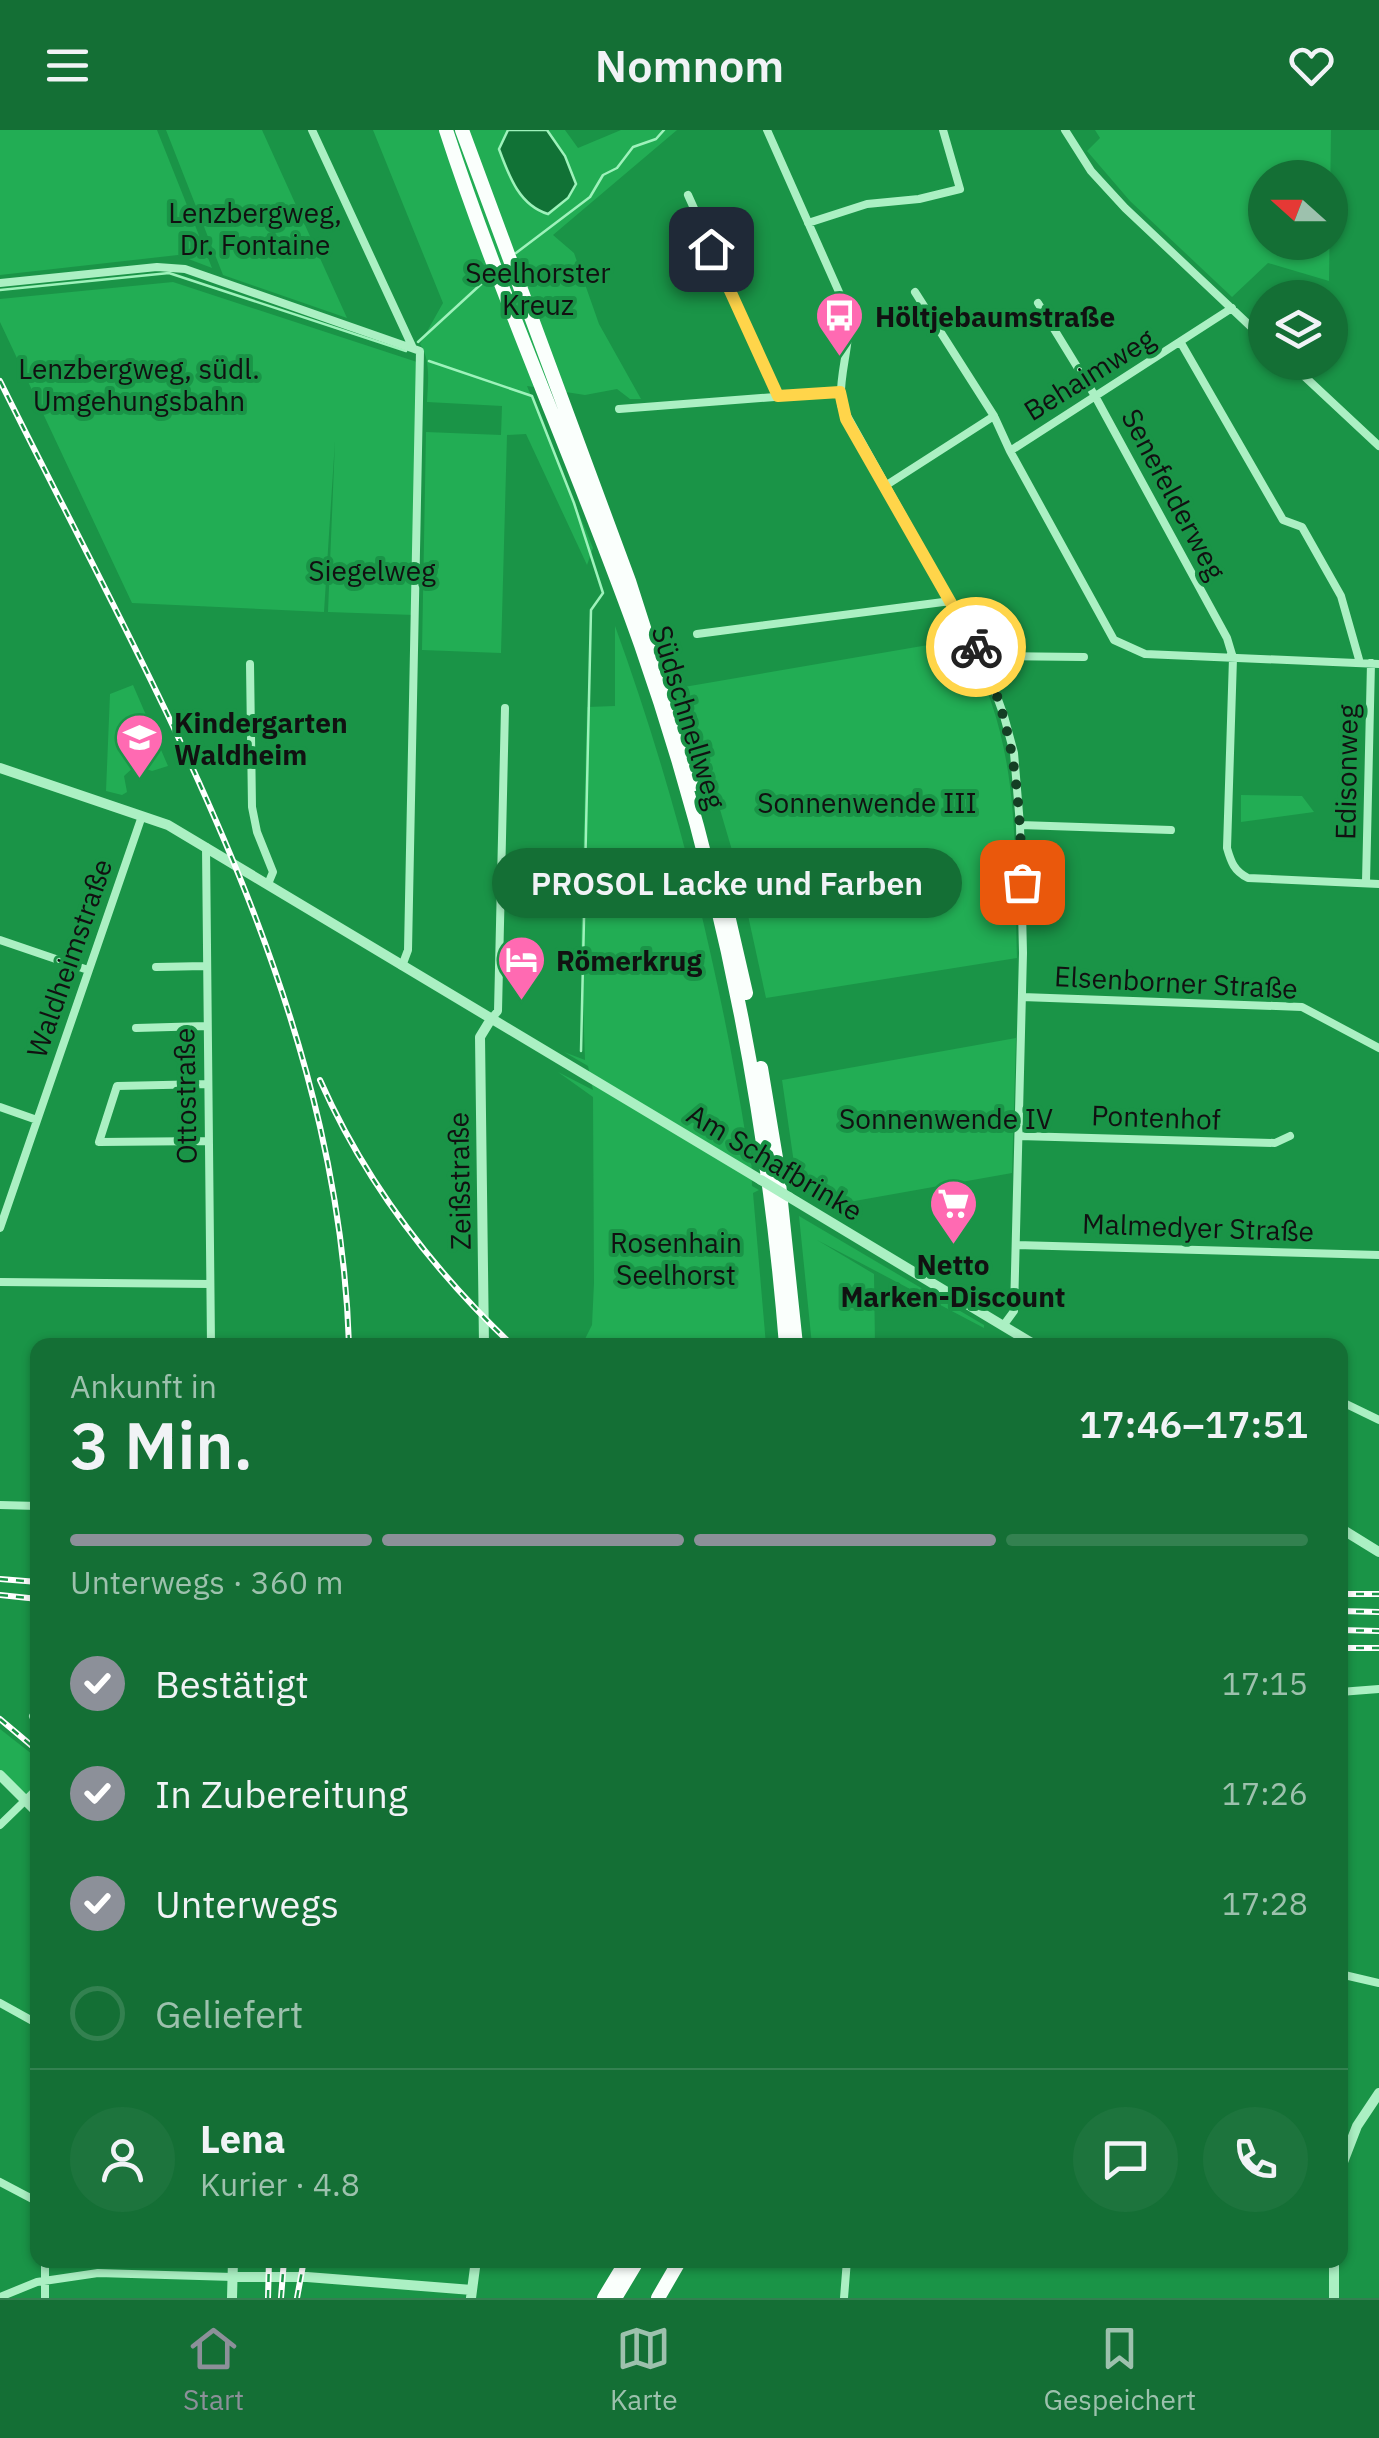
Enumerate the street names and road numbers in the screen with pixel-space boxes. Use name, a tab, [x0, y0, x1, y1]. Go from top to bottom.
street label: Behaimweg	[1017, 319, 1161, 429]
street label: Senefelderweg	[1113, 402, 1235, 586]
street label: Südschnellweg	[644, 621, 734, 813]
street label: Edisonweg	[1326, 704, 1366, 840]
street label: Waldheimstraße	[18, 854, 120, 1062]
street label: Elsenborner Straße	[1053, 957, 1299, 1007]
street label: Ottostraße	[165, 1027, 205, 1165]
street label: Am Schafbrinke	[680, 1095, 870, 1229]
street label: Pontenhof	[1091, 1096, 1221, 1138]
street label: Zeißstraße	[439, 1112, 479, 1250]
street label: Malmedyer Straße	[1081, 1204, 1315, 1250]

